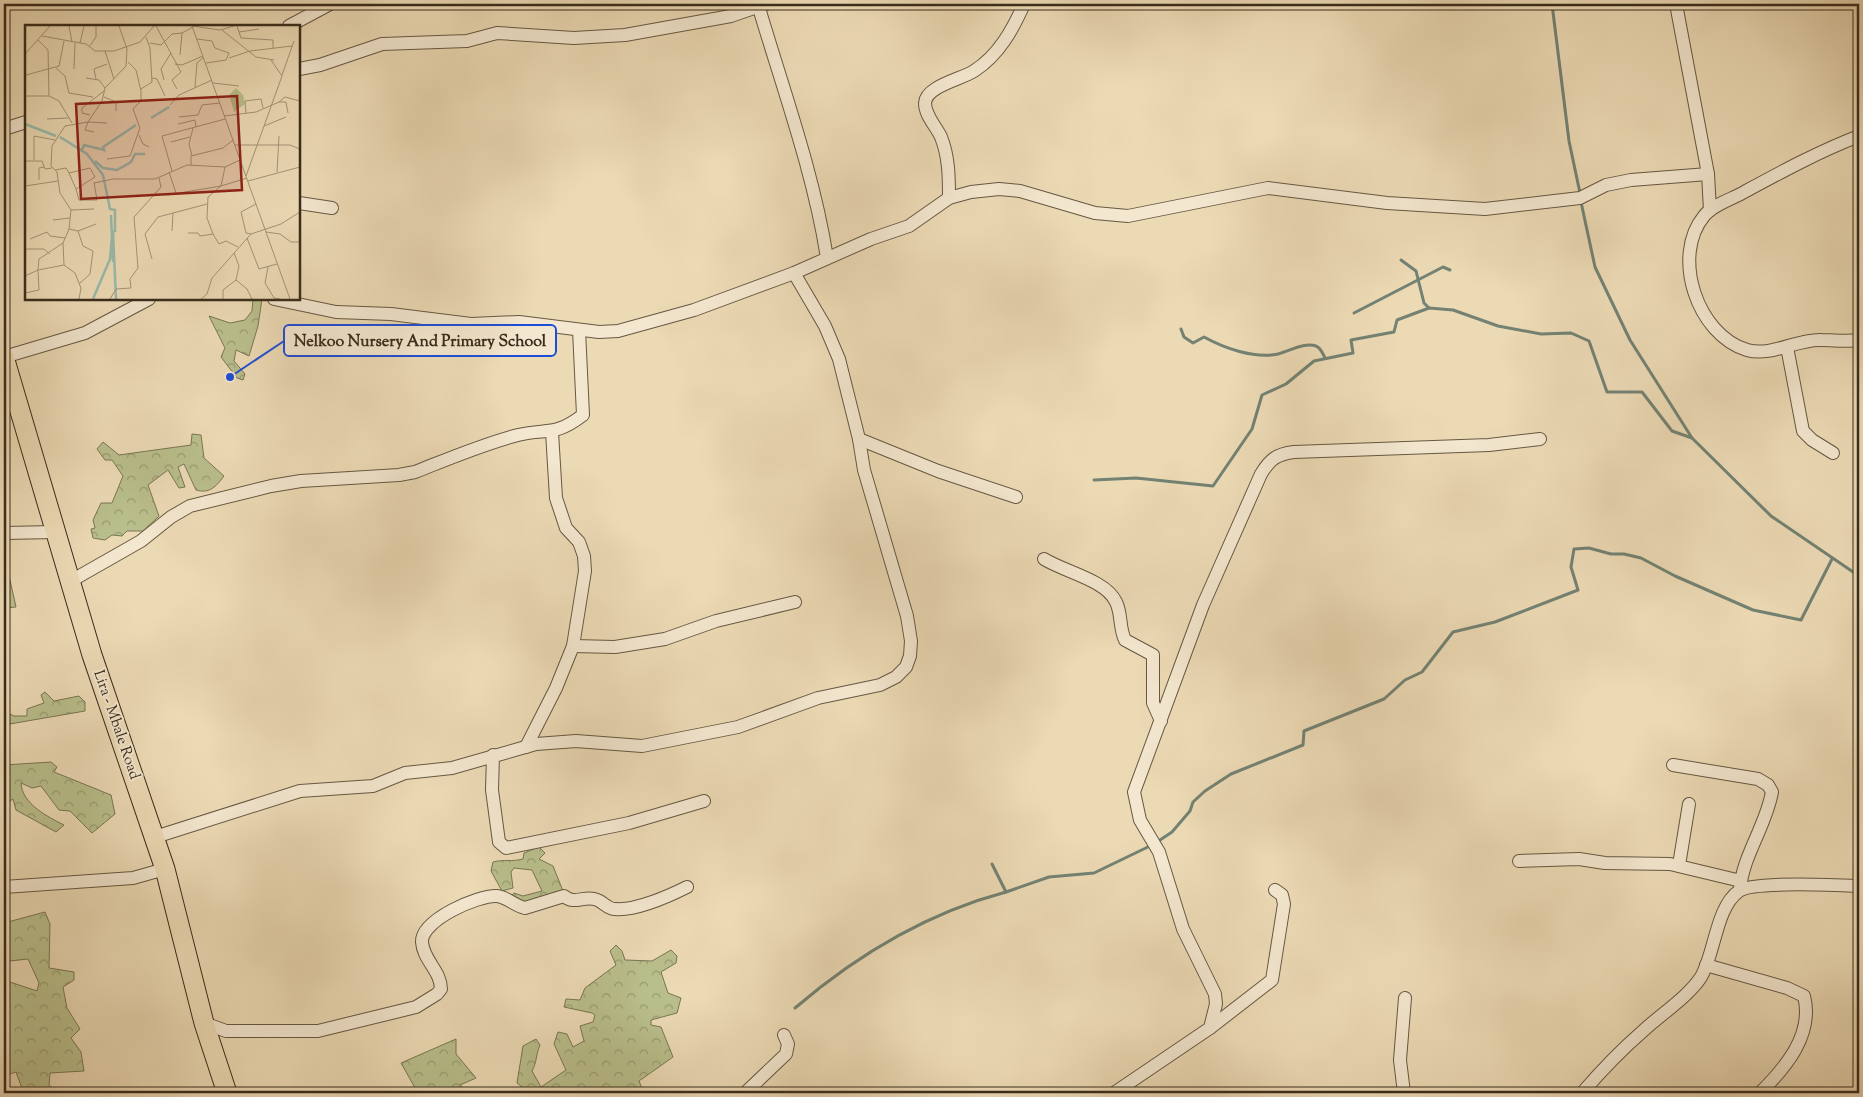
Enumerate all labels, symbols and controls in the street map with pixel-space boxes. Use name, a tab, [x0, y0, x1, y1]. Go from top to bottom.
inset map	[25, 25, 300, 300]
callout: Nelkoo Nursery And Primary School	[284, 325, 556, 356]
text: Nelkoo Nursery And Primary School	[294, 331, 547, 354]
street label: Lira - Mbale Road	[87, 668, 145, 783]

